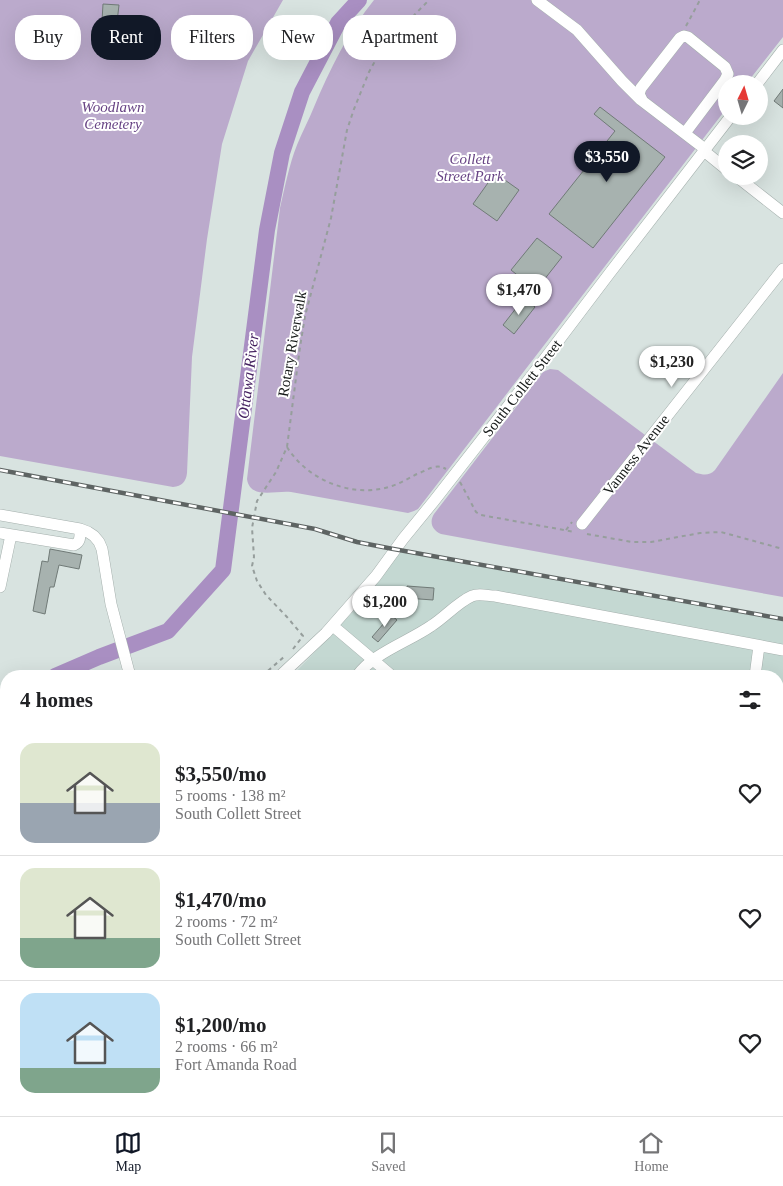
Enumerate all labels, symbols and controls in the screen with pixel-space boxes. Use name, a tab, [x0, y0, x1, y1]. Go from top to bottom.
chip: Buy	[15, 15, 81, 60]
chip: Rent	[91, 15, 161, 60]
chip: Filters	[171, 15, 253, 60]
chip: New	[263, 15, 333, 60]
chip: Apartment	[343, 15, 456, 60]
north arrow	[718, 75, 768, 125]
map controls	[718, 75, 768, 185]
park label: Woodlawn Cemetery	[82, 99, 144, 132]
button: layers	[718, 135, 768, 185]
pin: $3,550	[566, 140, 648, 183]
text: $3,550	[585, 148, 629, 165]
park label: Collett Street Park	[436, 151, 504, 184]
pin: $1,470	[478, 274, 560, 316]
text: $1,470	[497, 281, 541, 298]
street label: Rotary Riverwalk	[275, 289, 309, 398]
water label: Ottawa River	[234, 332, 262, 420]
street label: South Collett Street	[479, 336, 565, 440]
pin: $1,230	[631, 346, 713, 388]
text: $1,230	[650, 353, 694, 370]
street label: Vanness Avenue	[600, 411, 673, 498]
pin: $1,200	[344, 586, 426, 628]
text: $1,200	[363, 593, 407, 610]
icon: filters	[736, 686, 764, 714]
text: 4 homes	[20, 688, 93, 712]
text: $3,550/mo	[175, 762, 267, 786]
icon: home	[60, 763, 120, 823]
icon: heart	[736, 779, 764, 807]
text: 5 rooms · 138 m²	[175, 787, 286, 804]
text: South Collett Street	[175, 805, 301, 822]
icon: home	[60, 888, 120, 948]
text: $1,470/mo	[175, 888, 267, 912]
icon: heart	[736, 904, 764, 932]
text: 2 rooms · 72 m²	[175, 913, 278, 930]
text: South Collett Street	[175, 931, 301, 948]
icon: home	[60, 1013, 120, 1073]
text: $1,200/mo	[175, 1013, 267, 1037]
icon: heart	[736, 1029, 764, 1057]
text: 2 rooms · 66 m²	[175, 1038, 278, 1055]
text: Fort Amanda Road	[175, 1056, 297, 1073]
tab: Map	[114, 1129, 142, 1175]
tab: Saved	[371, 1129, 405, 1175]
tab: Home	[634, 1129, 669, 1175]

